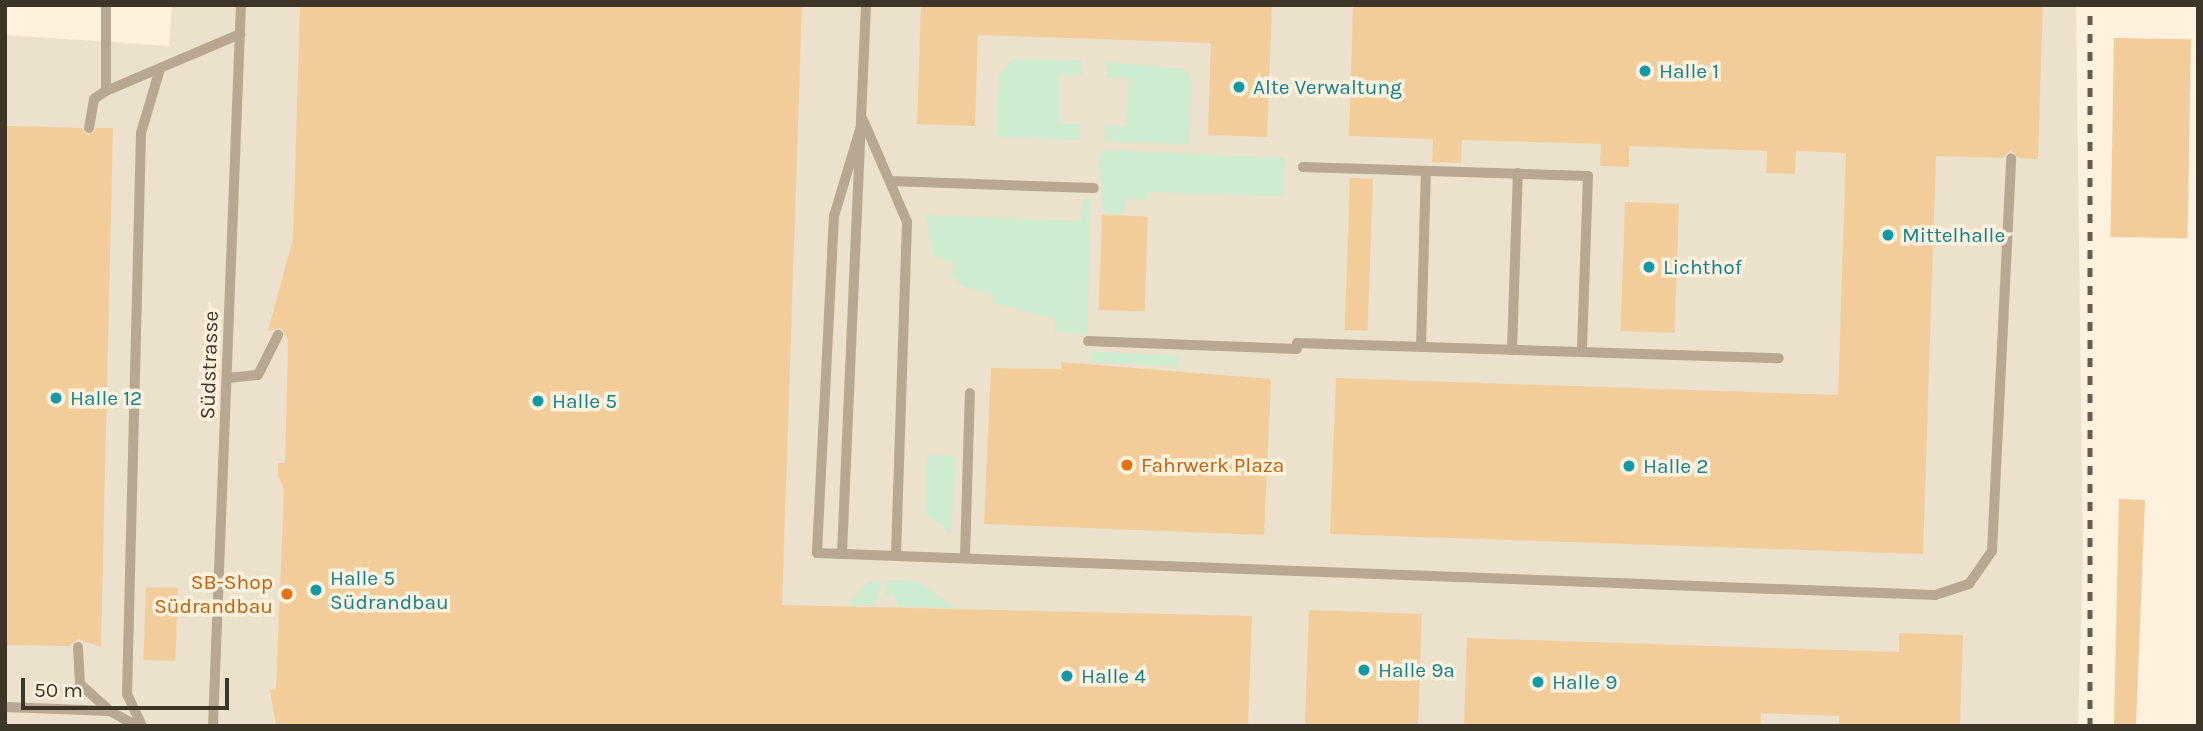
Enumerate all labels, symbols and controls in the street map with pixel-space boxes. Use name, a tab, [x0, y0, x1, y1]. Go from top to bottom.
place label: Halle 1	[1659, 58, 1719, 84]
marker: Halle 1	[1637, 63, 1653, 79]
place label: Alte Verwaltung	[1253, 74, 1402, 100]
marker: Alte Verwaltung	[1231, 79, 1247, 95]
place label: Mittelhalle	[1902, 222, 2005, 248]
marker: Mittelhalle	[1880, 227, 1896, 243]
place label: Lichthof	[1663, 254, 1742, 280]
marker: Lichthof	[1641, 259, 1657, 275]
street label: Südstrasse	[195, 310, 223, 420]
place label: Halle 12	[70, 385, 142, 411]
place label: Halle 5	[552, 388, 617, 414]
marker: Halle 12	[48, 390, 64, 406]
marker: Halle 5	[530, 393, 546, 409]
place label: Fahrwerk Plaza	[1141, 452, 1284, 478]
place label: Halle 2	[1643, 453, 1708, 479]
marker: Fahrwerk Plaza	[1119, 457, 1135, 473]
marker: Halle 2	[1621, 458, 1637, 474]
place label: Halle 5 Südrandbau	[330, 565, 449, 615]
place label: SB-Shop Südrandbau	[154, 569, 273, 619]
marker: Halle 5 Südrandbau	[308, 582, 324, 598]
marker: SB-Shop Südrandbau	[279, 586, 295, 602]
place label: Halle 9a	[1378, 657, 1455, 683]
marker: Halle 9a	[1356, 662, 1372, 678]
place label: Halle 4	[1081, 663, 1146, 689]
scale bar	[24, 664, 233, 708]
marker: Halle 4	[1059, 668, 1075, 684]
place label: Halle 9	[1552, 669, 1617, 695]
marker: Halle 9	[1530, 674, 1546, 690]
text: 50 m	[34, 678, 83, 702]

